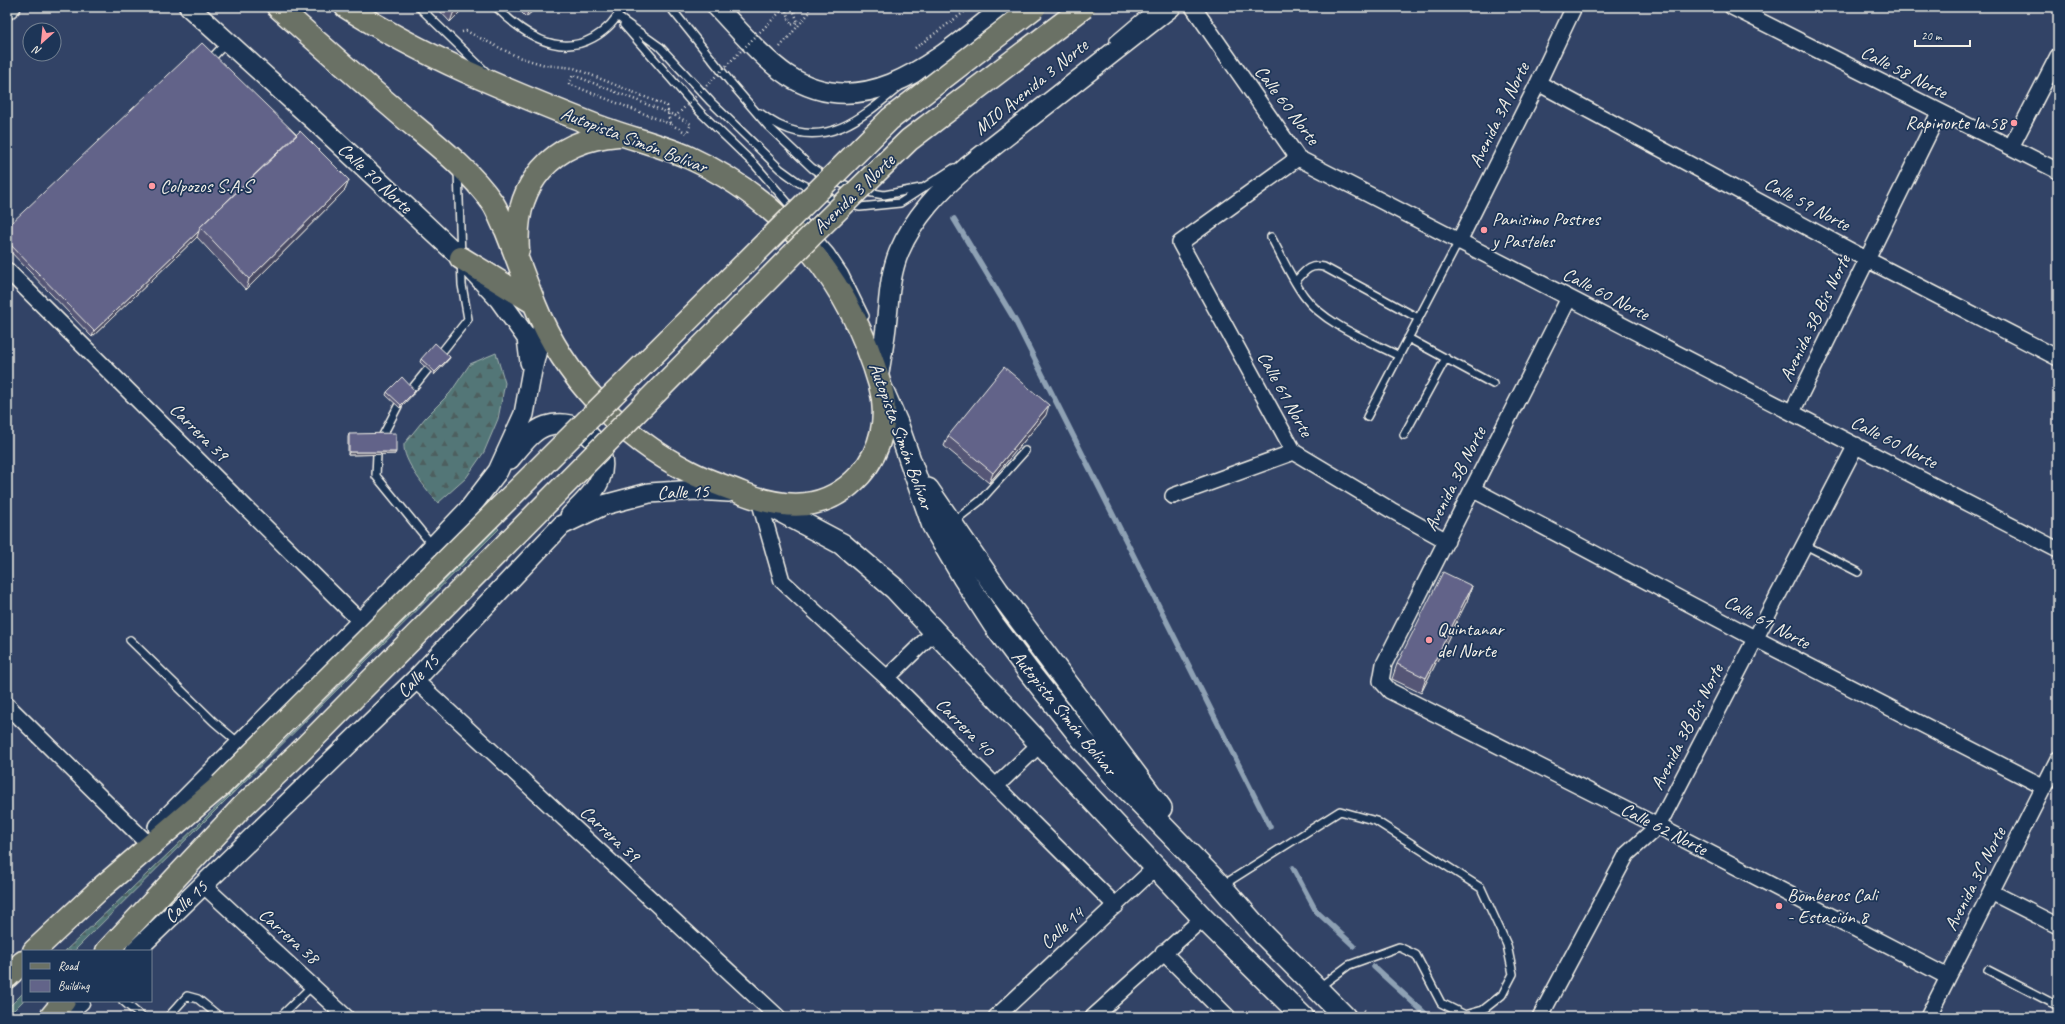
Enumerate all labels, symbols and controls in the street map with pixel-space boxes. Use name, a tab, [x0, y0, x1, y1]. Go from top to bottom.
north arrow	[22, 22, 62, 62]
scale bar	[1915, 22, 1970, 48]
text: 20 m	[1921, 28, 1943, 44]
street label: MIO Avenida 3 Norte	[969, 33, 1094, 140]
street label: Calle 58 Norte	[1857, 40, 1953, 105]
text: N	[29, 42, 44, 59]
street label: Avenida 3A Norte	[1463, 57, 1536, 171]
street label: Calle 60 Norte	[1249, 60, 1326, 151]
street label: Autopista Simón Bolívar	[558, 101, 712, 179]
place label: Rapinorte la 58	[1905, 111, 2008, 135]
marker: Rapinorte la 58	[2009, 118, 2019, 128]
street label: Calle 70 Norte	[333, 137, 419, 220]
street label: Avenida 3 Norte	[808, 148, 901, 239]
street label: Calle 59 Norte	[1760, 171, 1856, 237]
place label: Colpozos S.A.S	[160, 174, 256, 198]
marker: Colpozos S.A.S	[147, 181, 157, 191]
place label: Panisimo Postres y Pasteles	[1491, 207, 1602, 253]
marker: Panisimo Postres y Pasteles	[1479, 225, 1489, 235]
street label: Avenida 3B Bis Norte	[1774, 249, 1857, 385]
street label: Calle 60 Norte	[1559, 262, 1655, 327]
street label: Calle 61 Norte	[1252, 347, 1319, 442]
street label: Autopista Simón Bolívar	[863, 359, 939, 514]
street label: Carrera 39	[165, 398, 234, 467]
street label: Calle 60 Norte	[1847, 410, 1943, 475]
street label: Avenida 3B Norte	[1419, 421, 1492, 535]
street label: Calle 15	[657, 479, 711, 505]
street label: Calle 61 Norte	[1720, 589, 1816, 655]
place label: Quintanar del Norte	[1437, 617, 1506, 663]
marker: Quintanar del Norte	[1424, 635, 1434, 645]
street label: Autopista Simón Bolívar	[1006, 645, 1123, 782]
street label: Calle 15	[391, 648, 446, 703]
street label: Avenida 3B Bis Norte	[1645, 658, 1730, 794]
street label: Carrera 40	[931, 693, 1000, 762]
street label: Calle 62 Norte	[1617, 797, 1713, 862]
street label: Carrera 39	[575, 800, 646, 869]
street label: Avenida 3C Norte	[1939, 822, 2012, 935]
street label: Calle 15	[159, 874, 214, 929]
place label: Bomberos Cali - Estación 8	[1787, 883, 1880, 929]
street label: Calle 14	[1035, 900, 1091, 954]
marker: Bomberos Cali - Estación 8	[1774, 901, 1784, 911]
street label: Carrera 38	[254, 903, 326, 971]
legend	[22, 950, 152, 1002]
text: Road	[58, 958, 80, 974]
text: Building	[58, 978, 90, 994]

